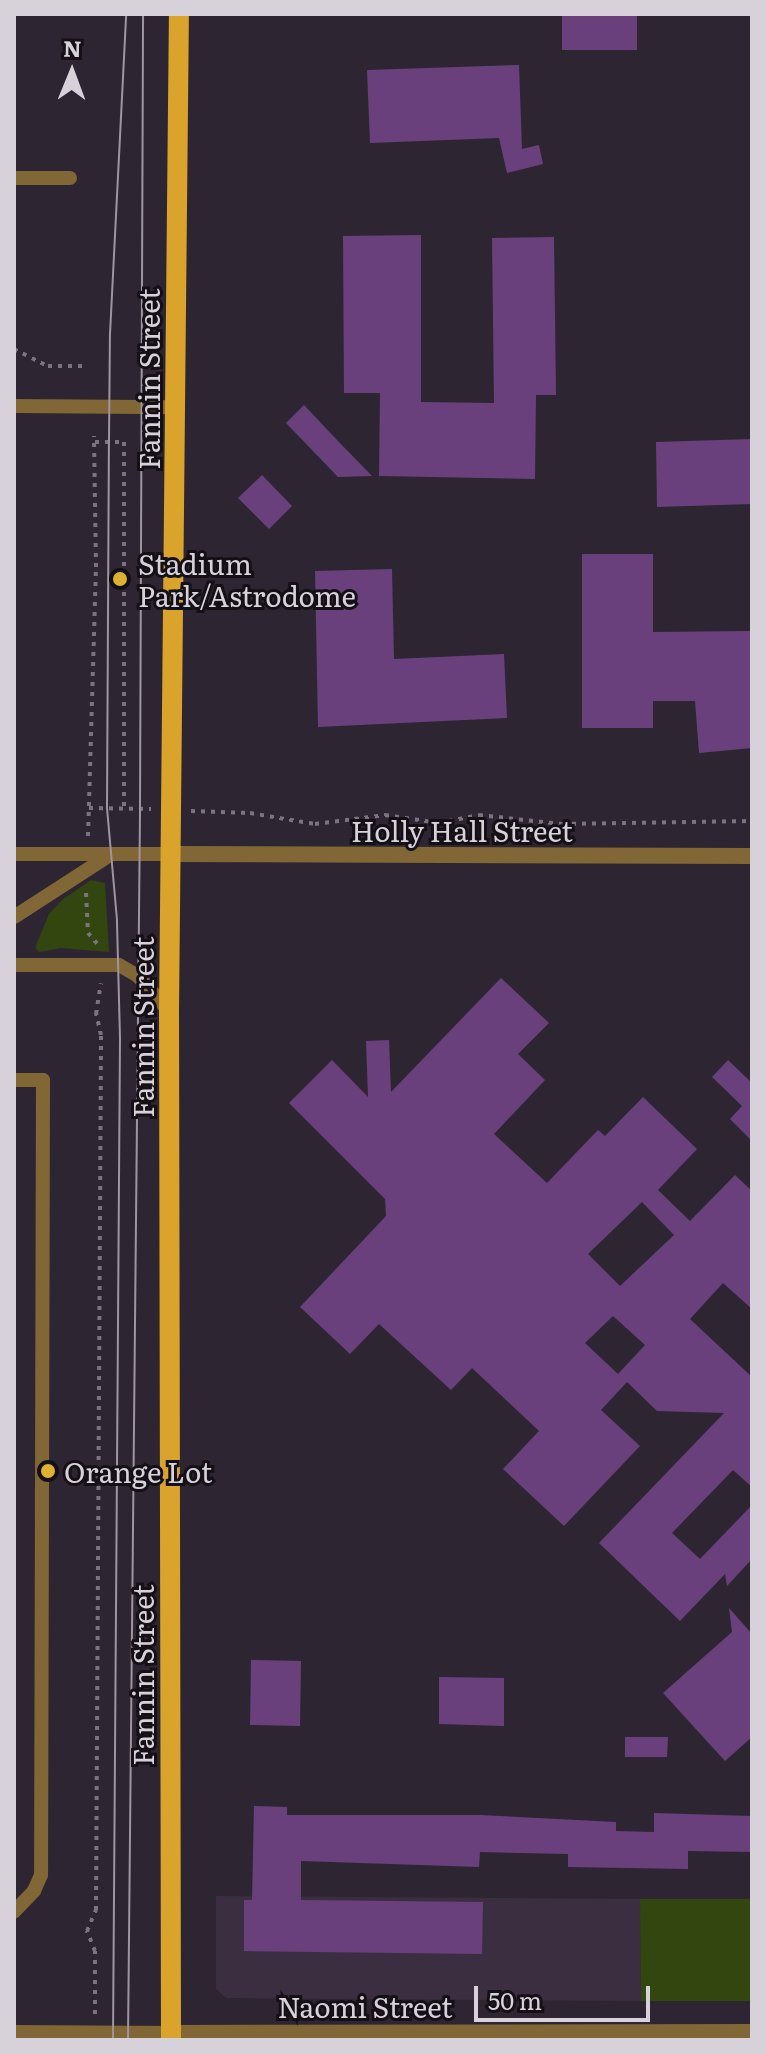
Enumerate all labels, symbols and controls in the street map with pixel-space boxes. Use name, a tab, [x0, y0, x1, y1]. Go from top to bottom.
text: N	[63, 31, 82, 64]
north arrow	[32, 32, 112, 112]
street label: Fannin Street	[131, 288, 165, 470]
place label: Stadium Park/Astrodome	[138, 546, 356, 612]
marker: Stadium Park/Astrodome	[109, 568, 131, 590]
street label: Holly Hall Street	[351, 813, 573, 847]
street label: Fannin Street	[125, 936, 159, 1118]
place label: Orange Lot	[64, 1454, 212, 1488]
marker: Orange Lot	[39, 1462, 57, 1480]
street label: Fannin Street	[125, 1584, 159, 1766]
scale bar	[478, 1970, 654, 2020]
text: 50 m	[488, 1982, 542, 2017]
street label: Naomi Street	[277, 1989, 453, 2023]

